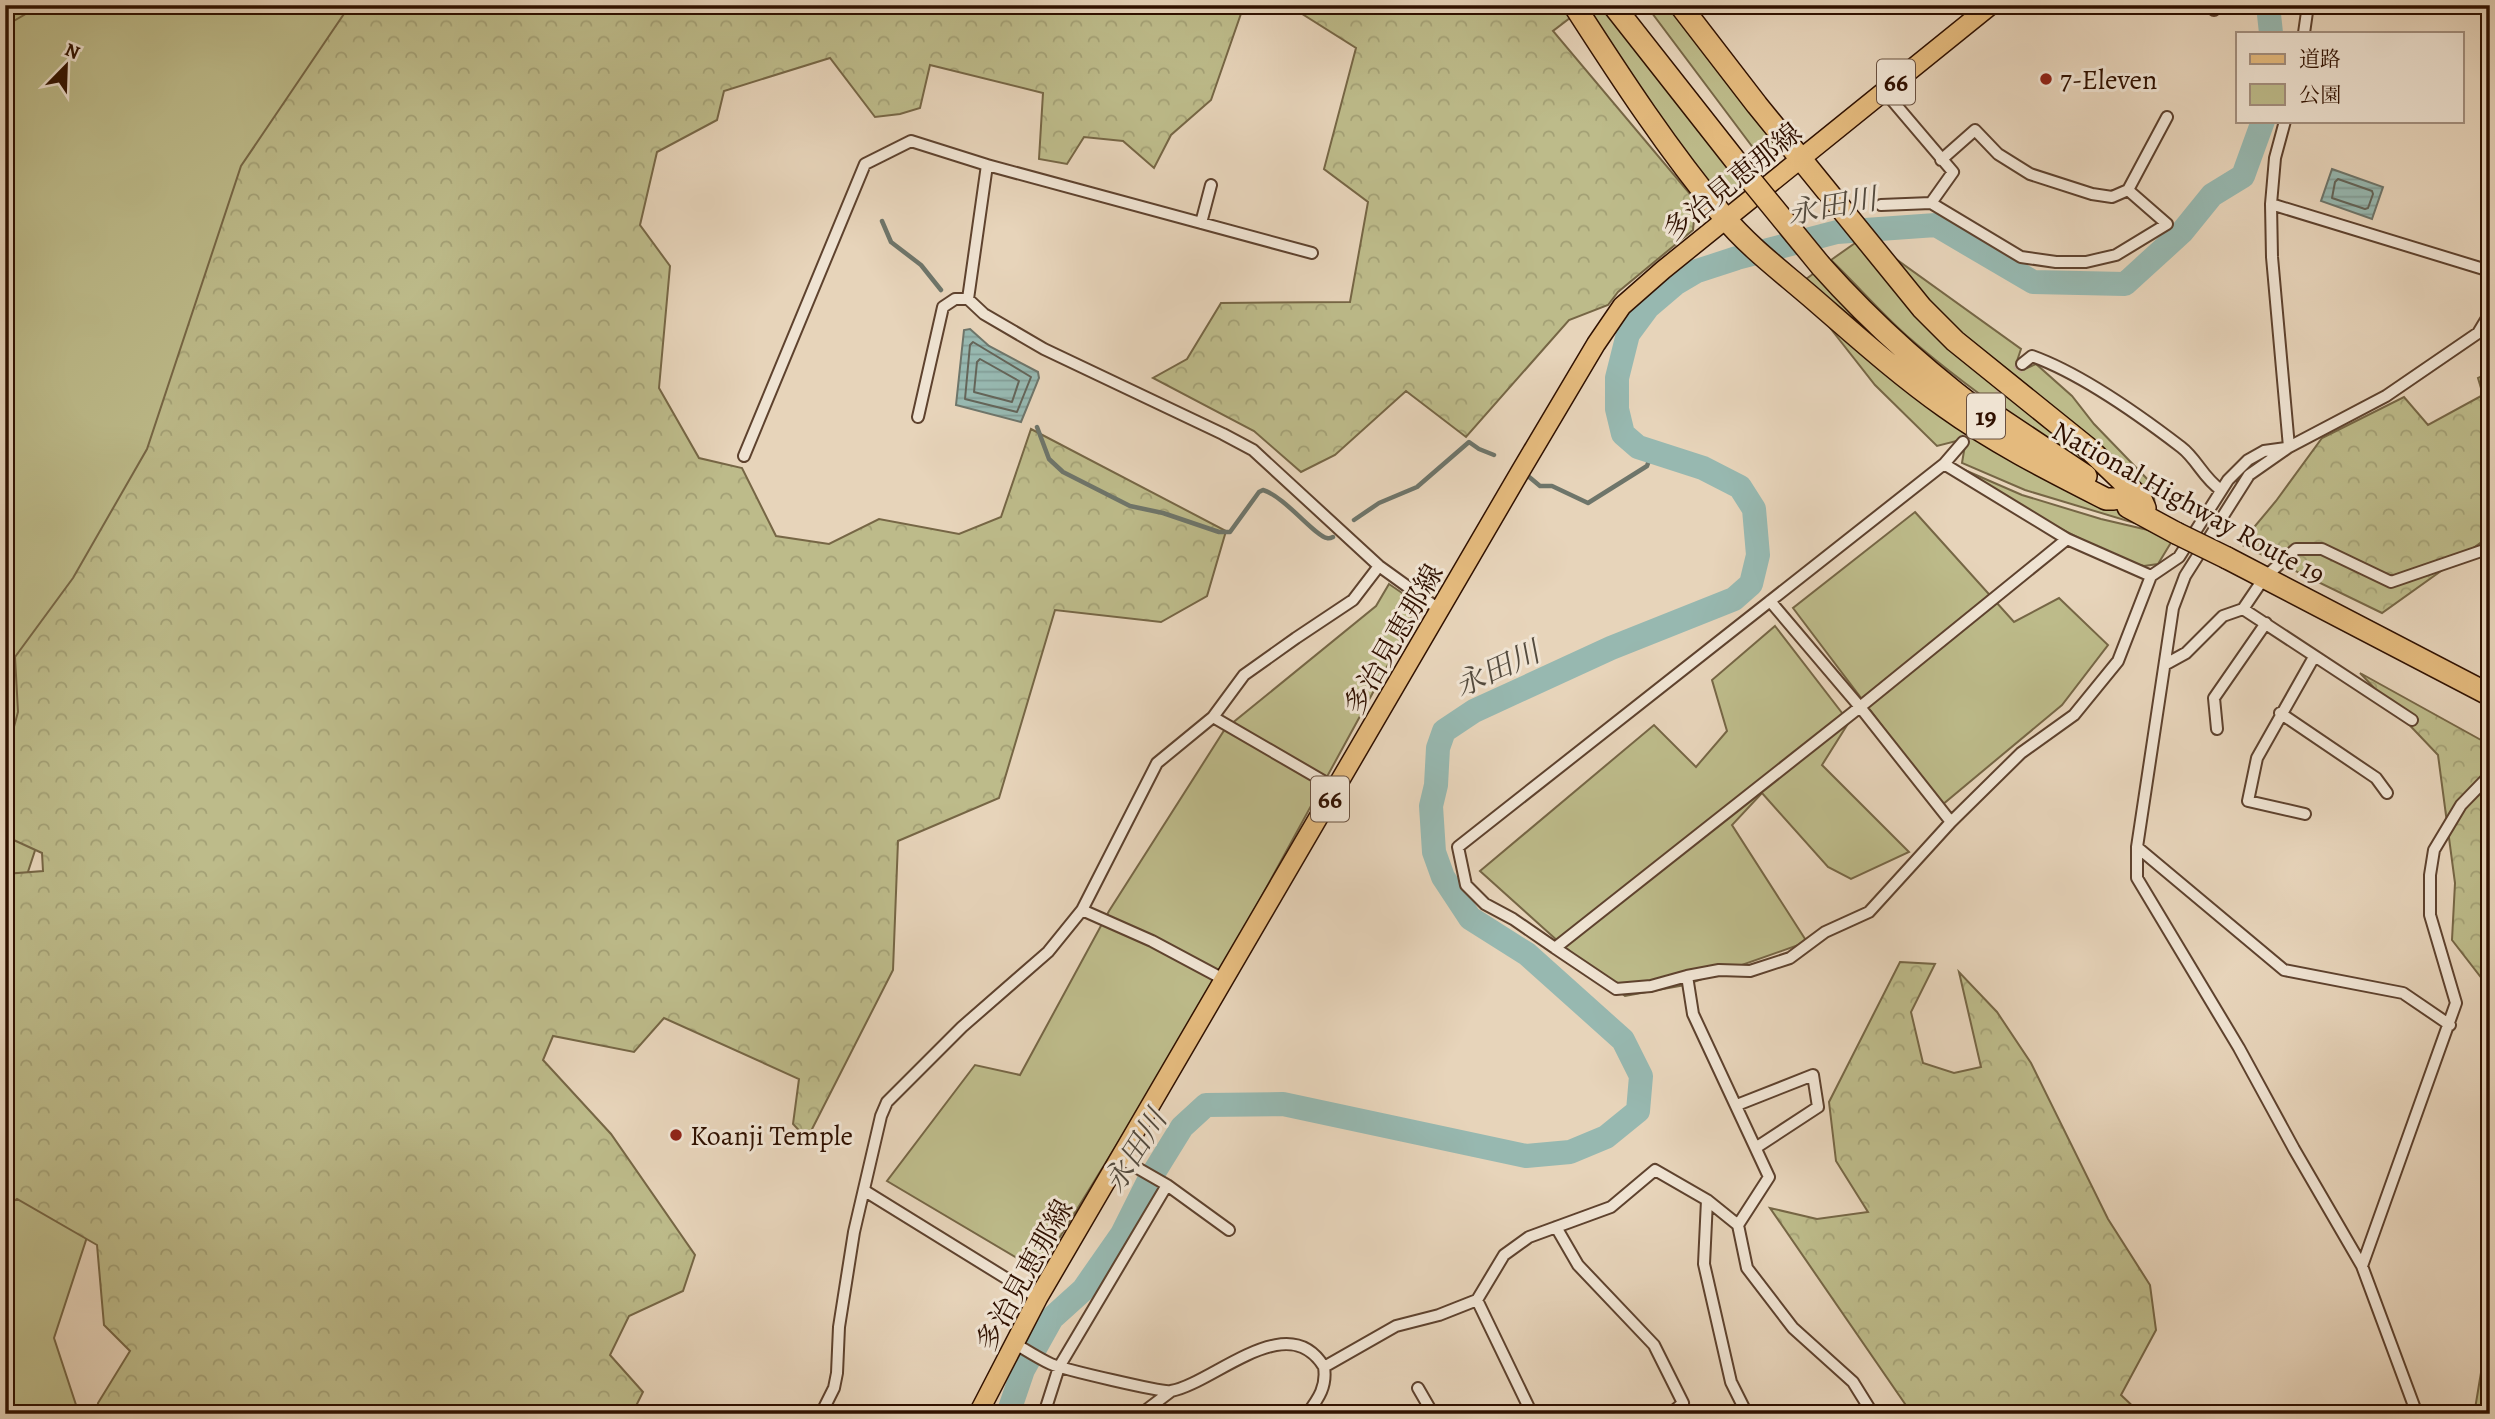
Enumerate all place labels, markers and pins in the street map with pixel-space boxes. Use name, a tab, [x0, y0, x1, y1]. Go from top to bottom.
place label: 7-Eleven	[2060, 61, 2157, 99]
marker: 7-Eleven	[2038, 71, 2054, 87]
place label: Koanji Temple	[690, 1117, 853, 1155]
marker: Koanji Temple	[668, 1127, 684, 1143]

